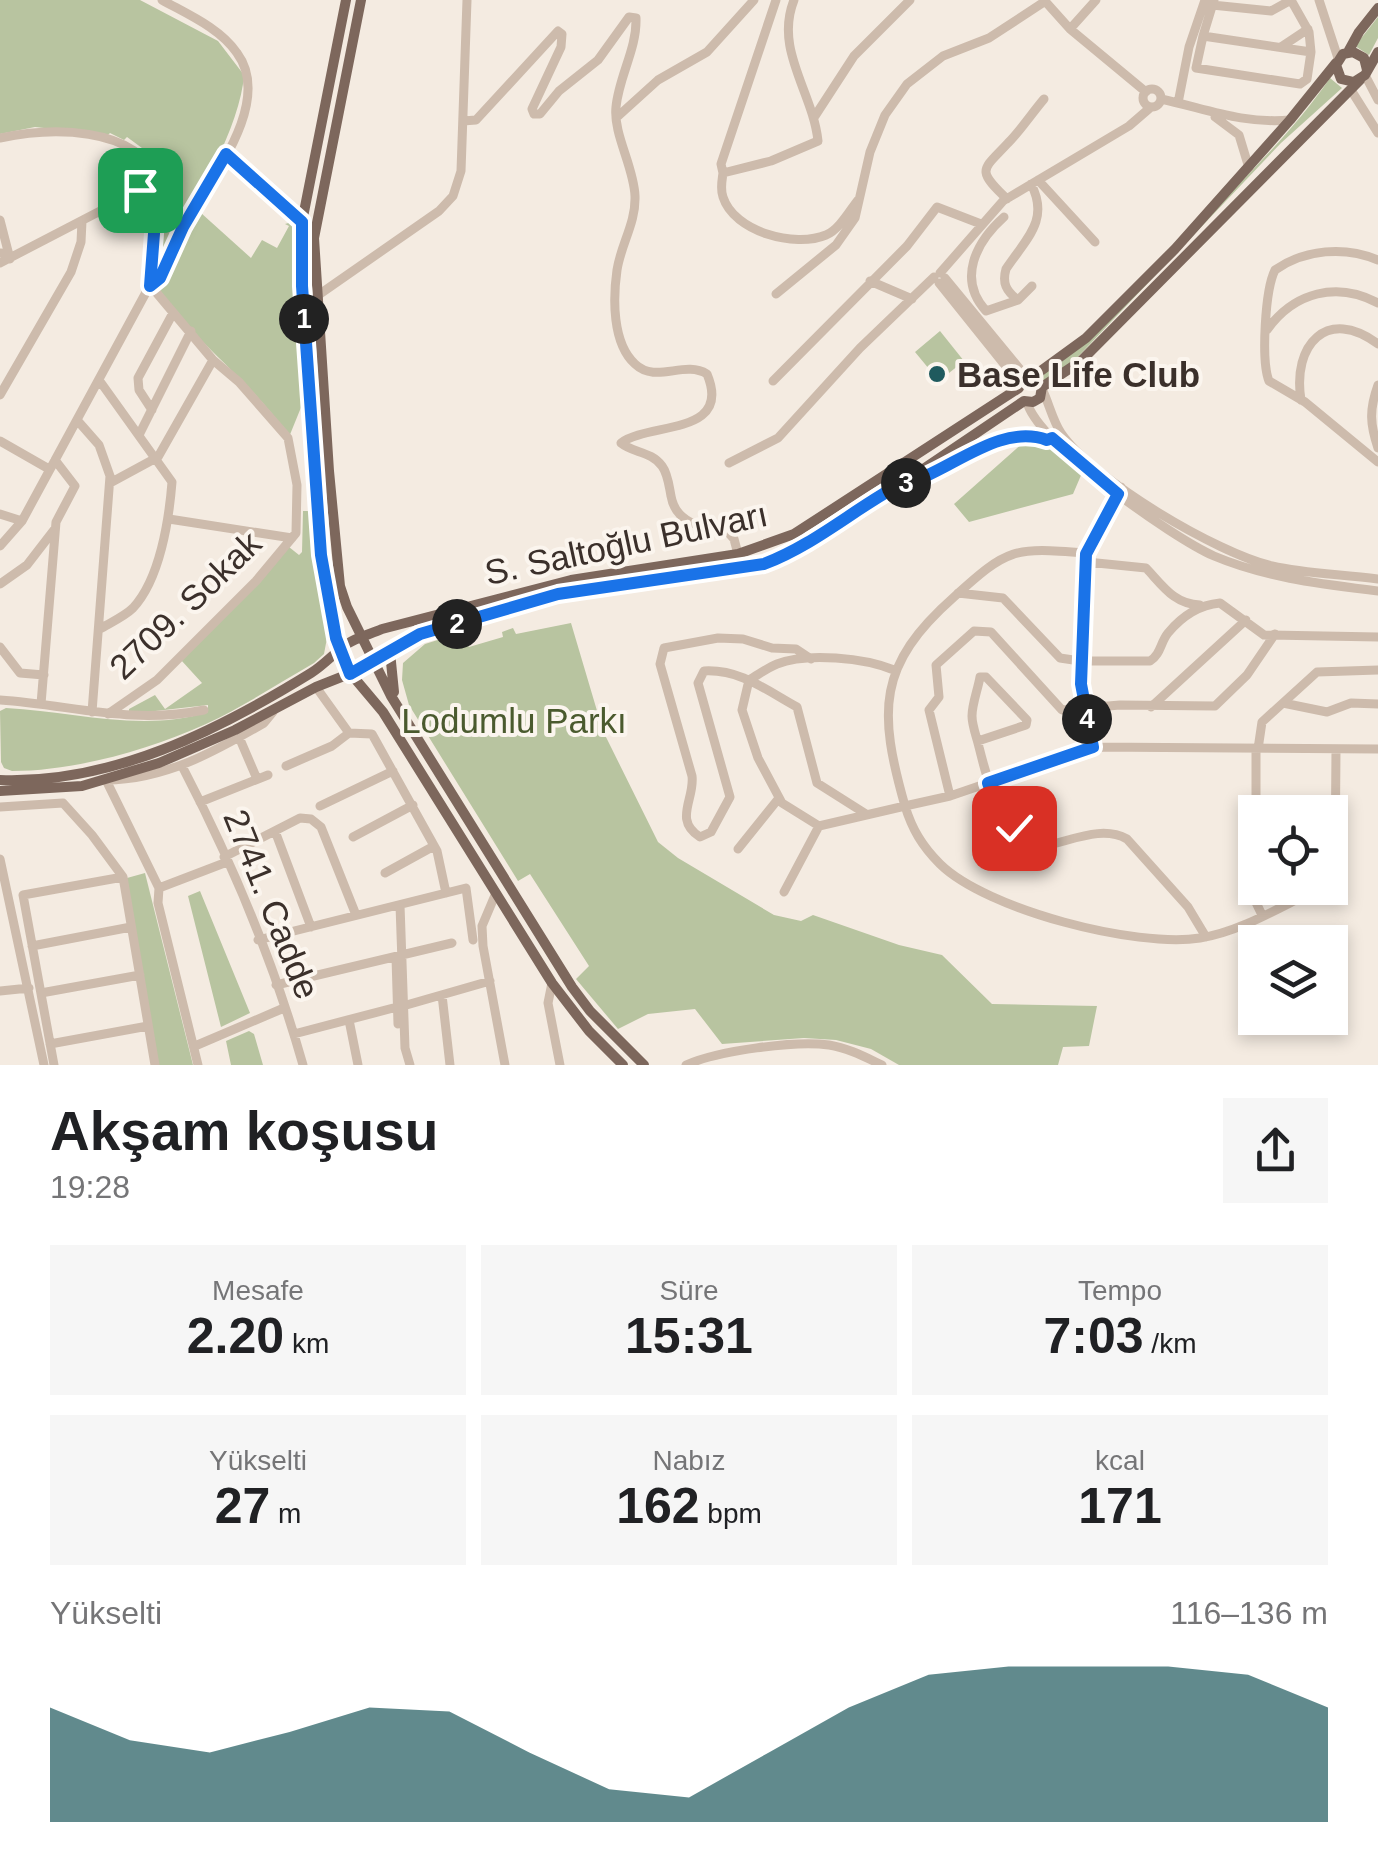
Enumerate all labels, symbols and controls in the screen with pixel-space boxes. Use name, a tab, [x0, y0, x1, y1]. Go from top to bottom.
pin	[98, 148, 183, 233]
icon: arrive	[113, 163, 168, 218]
pin: 1	[279, 294, 329, 344]
text: 1	[296, 303, 312, 334]
place label: Base Life Club	[957, 355, 1200, 394]
marker: Base Life Club	[926, 363, 948, 385]
pin: 3	[881, 458, 931, 508]
text: 3	[898, 467, 914, 498]
street label: S. Saltoğlu Bulvarı	[481, 494, 771, 592]
street label: 2709. Sokak	[101, 523, 269, 687]
pin: 2	[432, 599, 482, 649]
text: 2	[449, 608, 465, 639]
pin: 4	[1062, 694, 1112, 744]
park label: Lodumlu Parkı	[401, 701, 627, 740]
text: 4	[1079, 703, 1095, 734]
pin	[972, 786, 1057, 871]
map controls	[1238, 795, 1348, 1035]
button: locate	[1238, 795, 1348, 905]
icon: check	[987, 801, 1042, 856]
street label: 2741. Cadde	[216, 804, 328, 1004]
button: layers	[1238, 925, 1348, 1035]
button: share	[1223, 1098, 1328, 1203]
text: Akşam koşusu	[50, 1100, 438, 1162]
text: 19:28	[50, 1169, 130, 1205]
text: Mesafe	[212, 1275, 304, 1306]
text: Süre	[659, 1275, 719, 1306]
text: Tempo	[1078, 1275, 1162, 1306]
text: 2.20	[187, 1308, 284, 1364]
text: 15:31	[625, 1308, 753, 1364]
text: 7:03	[1044, 1308, 1144, 1364]
text: km	[284, 1328, 329, 1359]
text: /km	[1144, 1328, 1196, 1359]
text: Yükselti	[209, 1445, 307, 1476]
text: Nabız	[652, 1445, 726, 1476]
text: kcal	[1095, 1445, 1145, 1476]
text: 27	[215, 1478, 270, 1534]
text: 162	[616, 1478, 700, 1534]
text: 171	[1078, 1478, 1162, 1534]
text: m	[270, 1498, 301, 1529]
text: bpm	[700, 1498, 762, 1529]
text: Yükselti	[50, 1595, 162, 1631]
text: 116–136 m	[1170, 1595, 1328, 1631]

